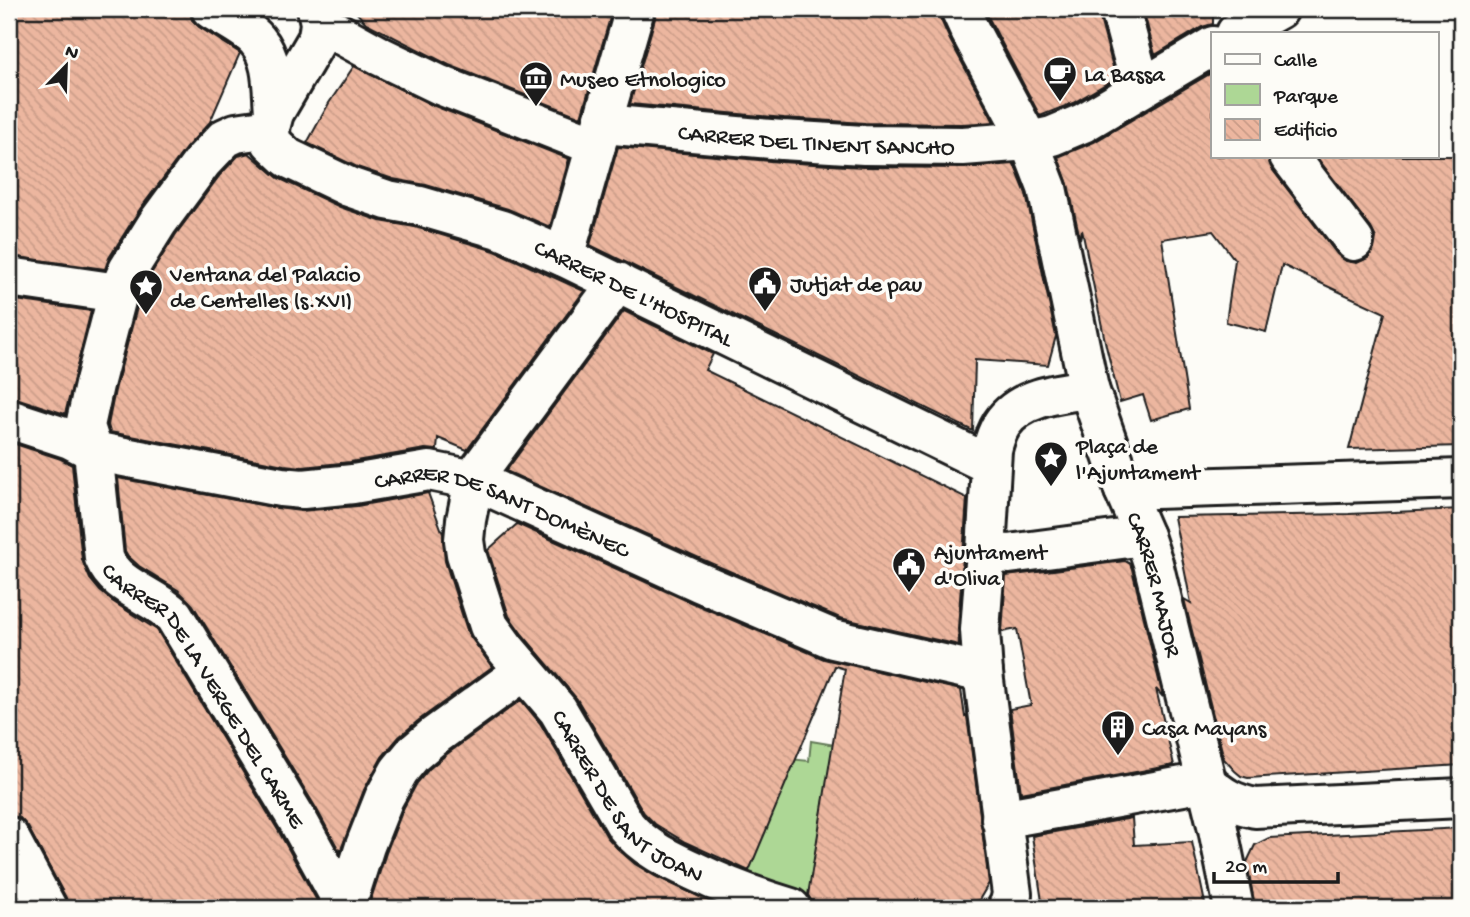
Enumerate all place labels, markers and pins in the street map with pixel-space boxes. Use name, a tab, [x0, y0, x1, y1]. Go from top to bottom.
cafe icon: La Bassa	[1041, 54, 1079, 103]
museum icon: Museo Etnologico	[517, 59, 555, 108]
place label: La Bassa	[1084, 63, 1166, 90]
place label: Museo Etnologico	[560, 68, 726, 95]
place label: Ventana del Palacio de Centelles (s.XVI)	[169, 263, 361, 316]
public building icon: Jutjat de pau	[746, 264, 784, 313]
place icon: Ventana del Palacio de Centelles (s.XVI)	[127, 267, 165, 316]
place label: Jutjat de pau	[790, 273, 923, 300]
place label: Plaça de l'Ajuntament	[1075, 435, 1201, 488]
place icon: Plaça de l'Ajuntament	[1032, 439, 1070, 488]
place label: Ajuntament d'Oliva	[934, 541, 1048, 594]
public building icon: Ajuntament d'Oliva	[890, 545, 928, 594]
building icon: Casa Mayans	[1099, 708, 1137, 757]
place label: Casa Mayans	[1142, 717, 1267, 744]

